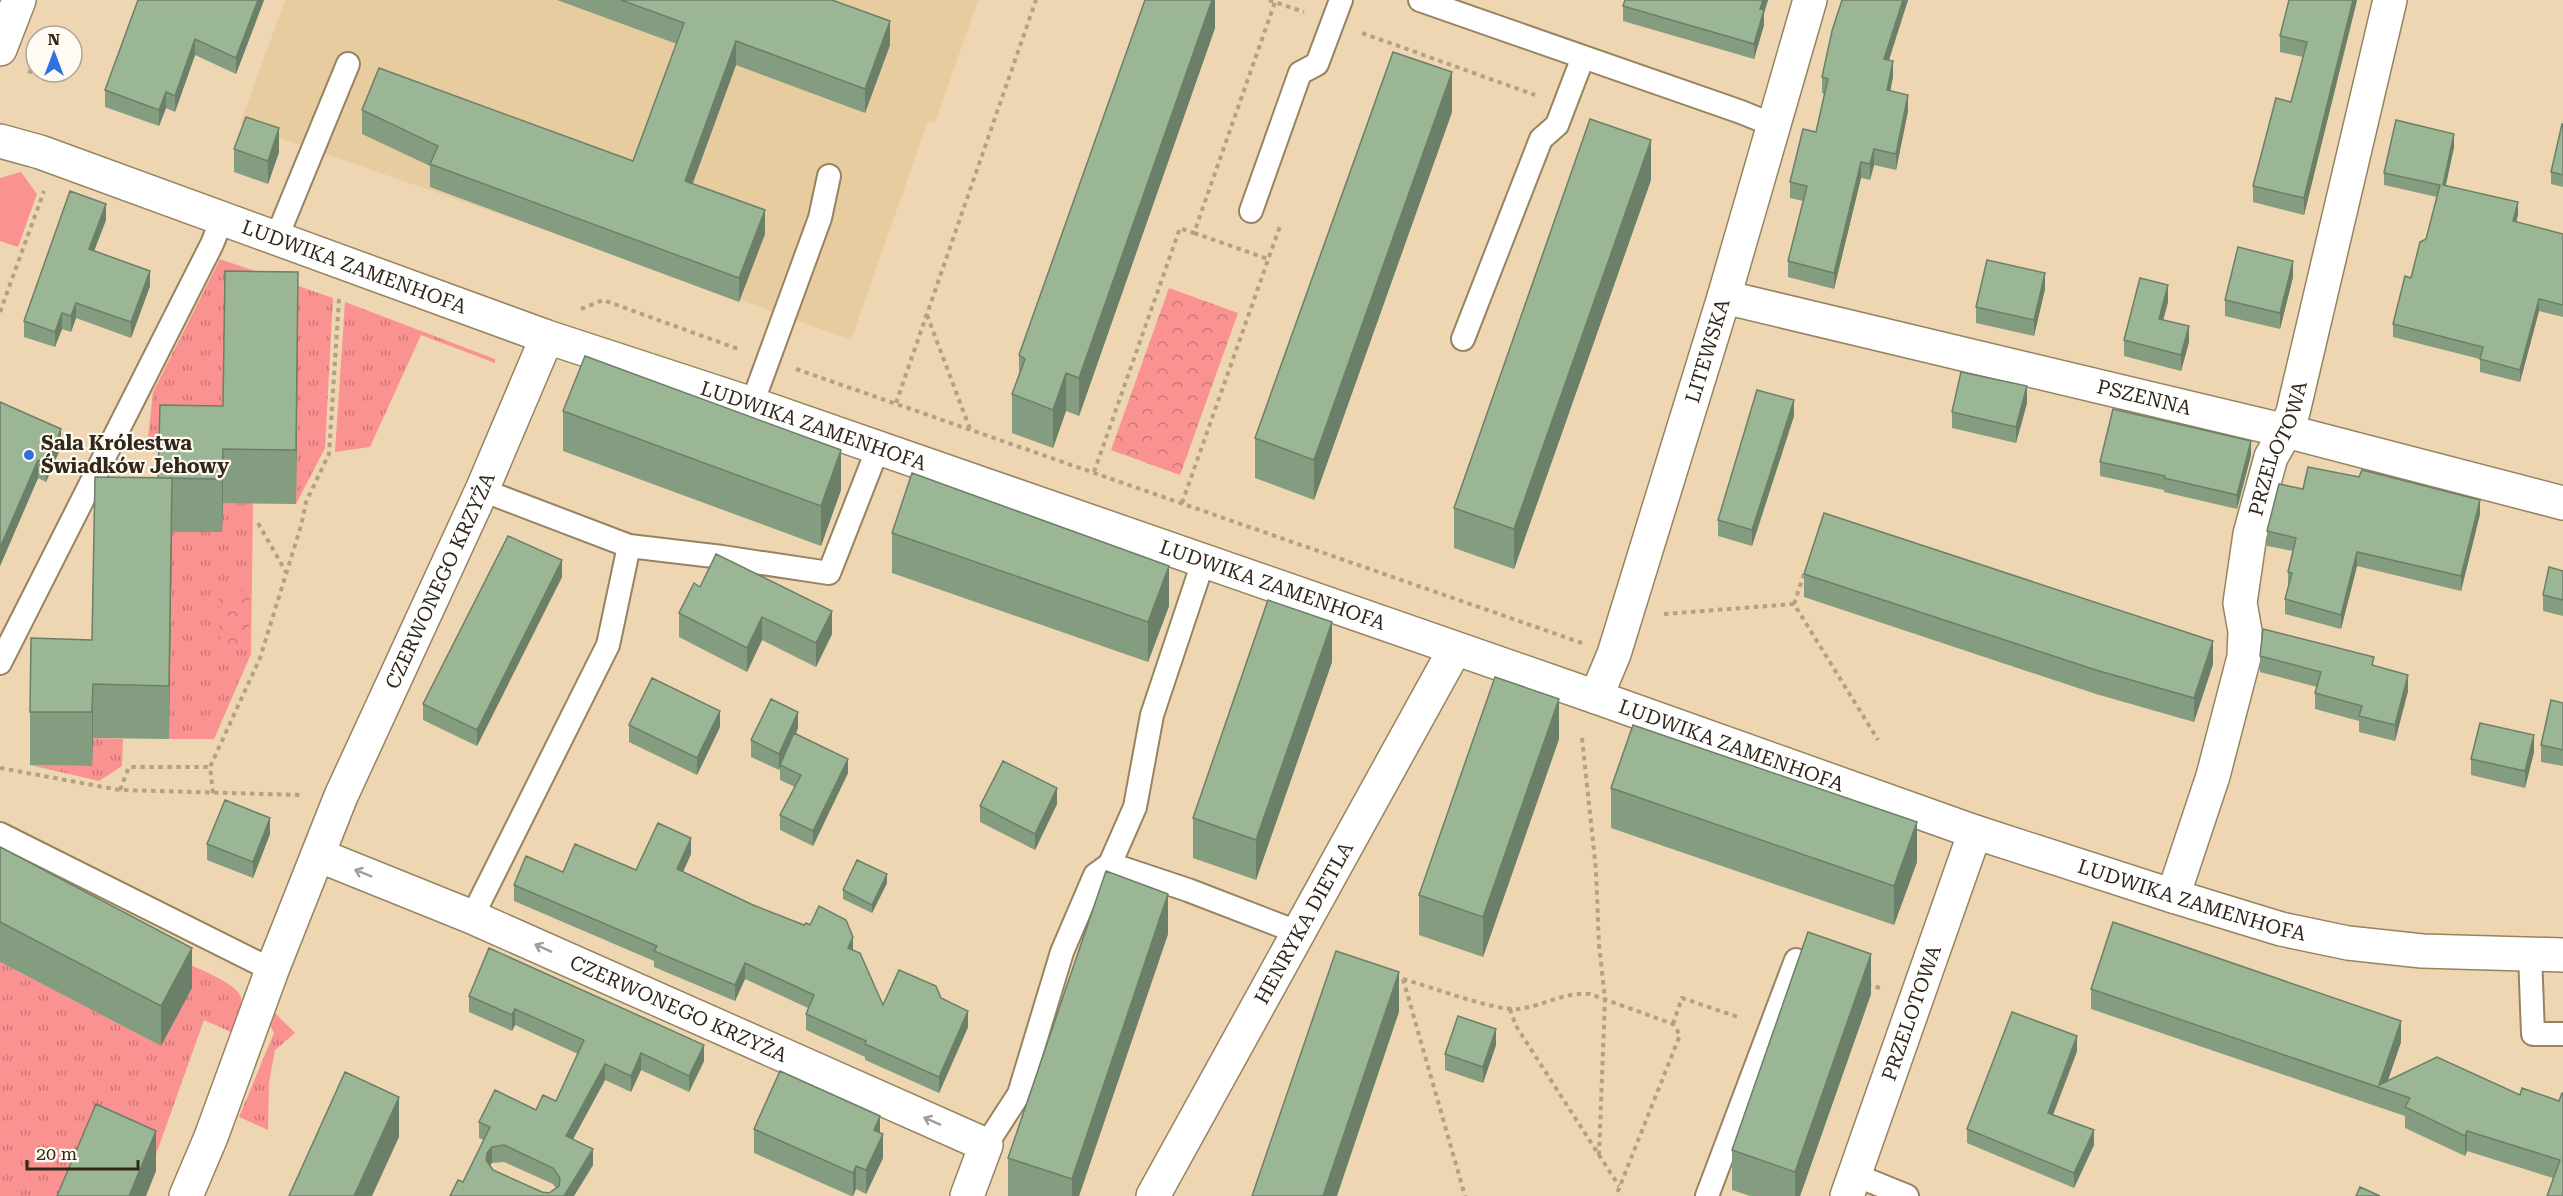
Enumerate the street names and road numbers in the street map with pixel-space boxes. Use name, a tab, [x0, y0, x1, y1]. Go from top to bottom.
street label: LUDWIKA ZAMENHOFA	[239, 215, 470, 319]
street label: LITEWSKA	[1680, 296, 1735, 406]
street label: PSZENNA	[2095, 374, 2194, 420]
street label: LUDWIKA ZAMENHOFA	[697, 376, 930, 476]
street label: PRZELOTOWA	[2244, 379, 2312, 518]
street label: CZERWONEGO KRZYŻA	[380, 469, 500, 693]
street label: LUDWIKA ZAMENHOFA	[1157, 534, 1389, 635]
street label: LUDWIKA ZAMENHOFA	[1616, 694, 1847, 796]
street label: HENRYKA DIETLA	[1249, 837, 1358, 1008]
street label: LUDWIKA ZAMENHOFA	[2075, 854, 2308, 946]
street label: PRZELOTOWA	[1876, 942, 1946, 1084]
street label: CZERWONEGO KRZYŻA	[566, 950, 791, 1067]

